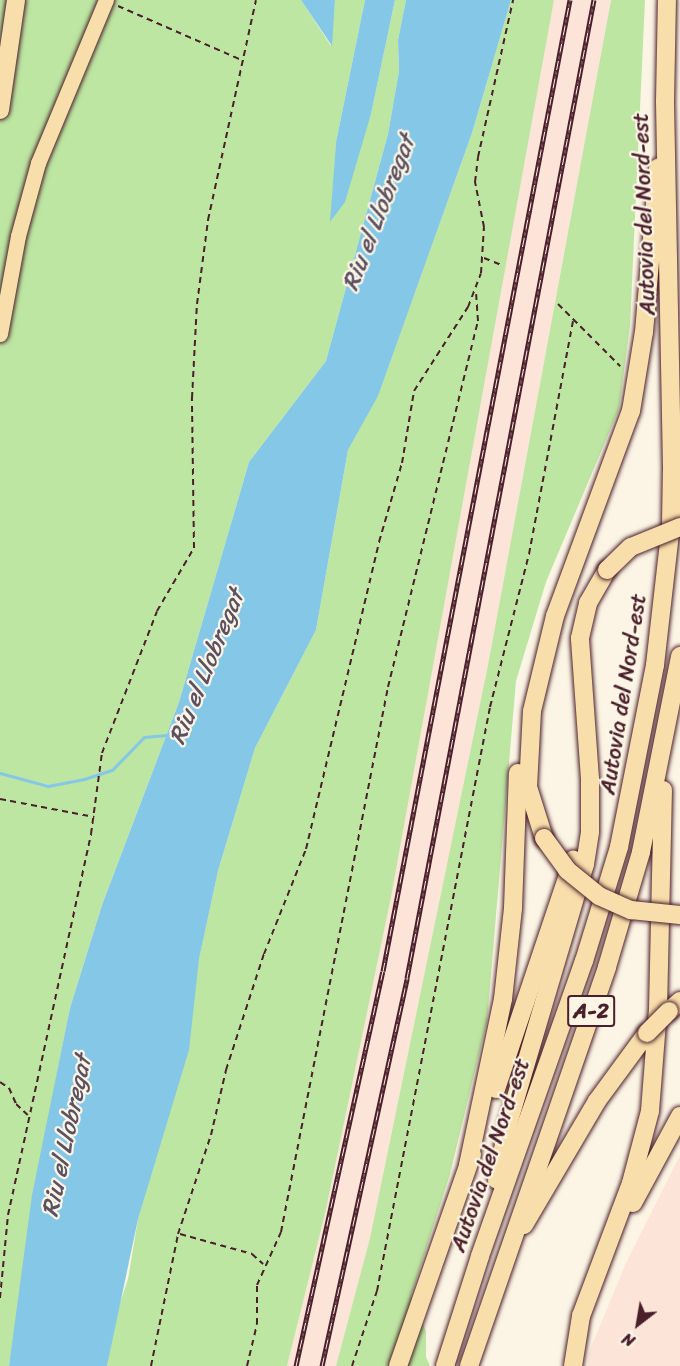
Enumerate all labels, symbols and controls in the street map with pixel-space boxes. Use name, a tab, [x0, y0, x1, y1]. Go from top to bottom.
street label: Autovia del Nord-est	[627, 113, 661, 315]
water label: Riu el Llobregat	[336, 131, 422, 295]
water label: Riu el Llobregat	[163, 585, 251, 749]
street label: Autovia del Nord-est	[594, 592, 652, 796]
road number: A-2	[567, 993, 615, 1029]
water label: Riu el Llobregat	[36, 1052, 98, 1220]
street label: Autovia del Nord-est	[445, 1055, 535, 1255]
north arrow	[608, 1294, 668, 1354]
text: N	[616, 1325, 641, 1355]

